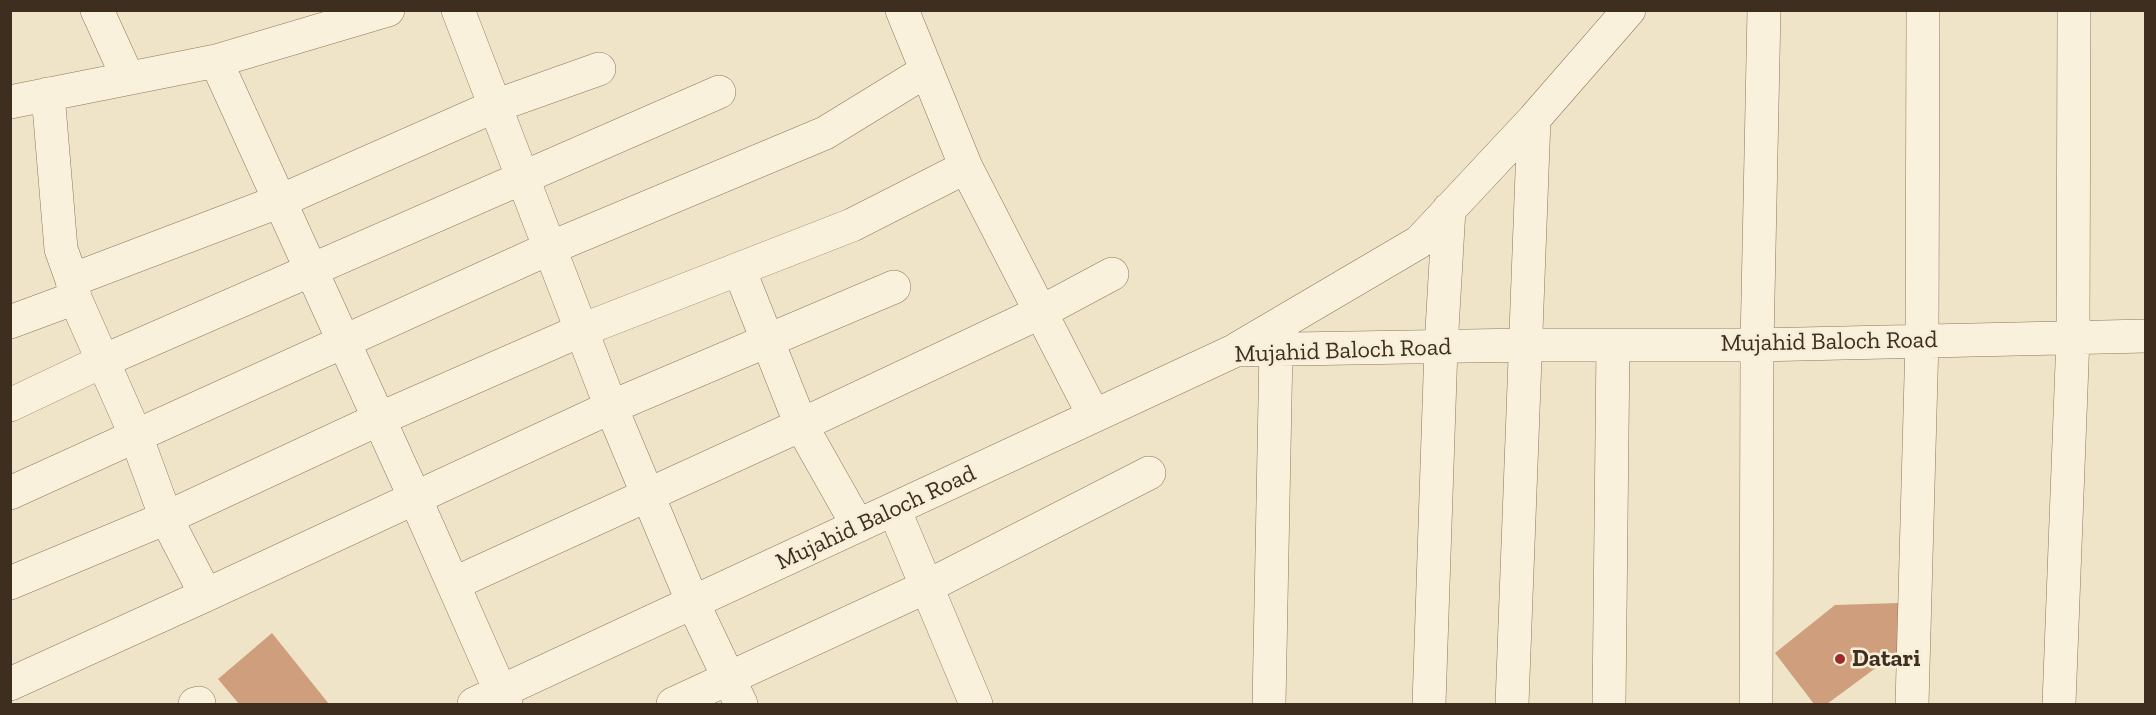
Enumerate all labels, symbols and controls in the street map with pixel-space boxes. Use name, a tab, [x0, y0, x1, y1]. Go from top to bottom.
street label: Mujahid Baloch Road	[1720, 326, 1938, 358]
street label: Mujahid Baloch Road	[1234, 333, 1452, 369]
street label: Mujahid Baloch Road	[772, 459, 980, 577]
place label: Datari	[1852, 645, 1920, 673]
marker: Datari	[1833, 652, 1847, 666]

